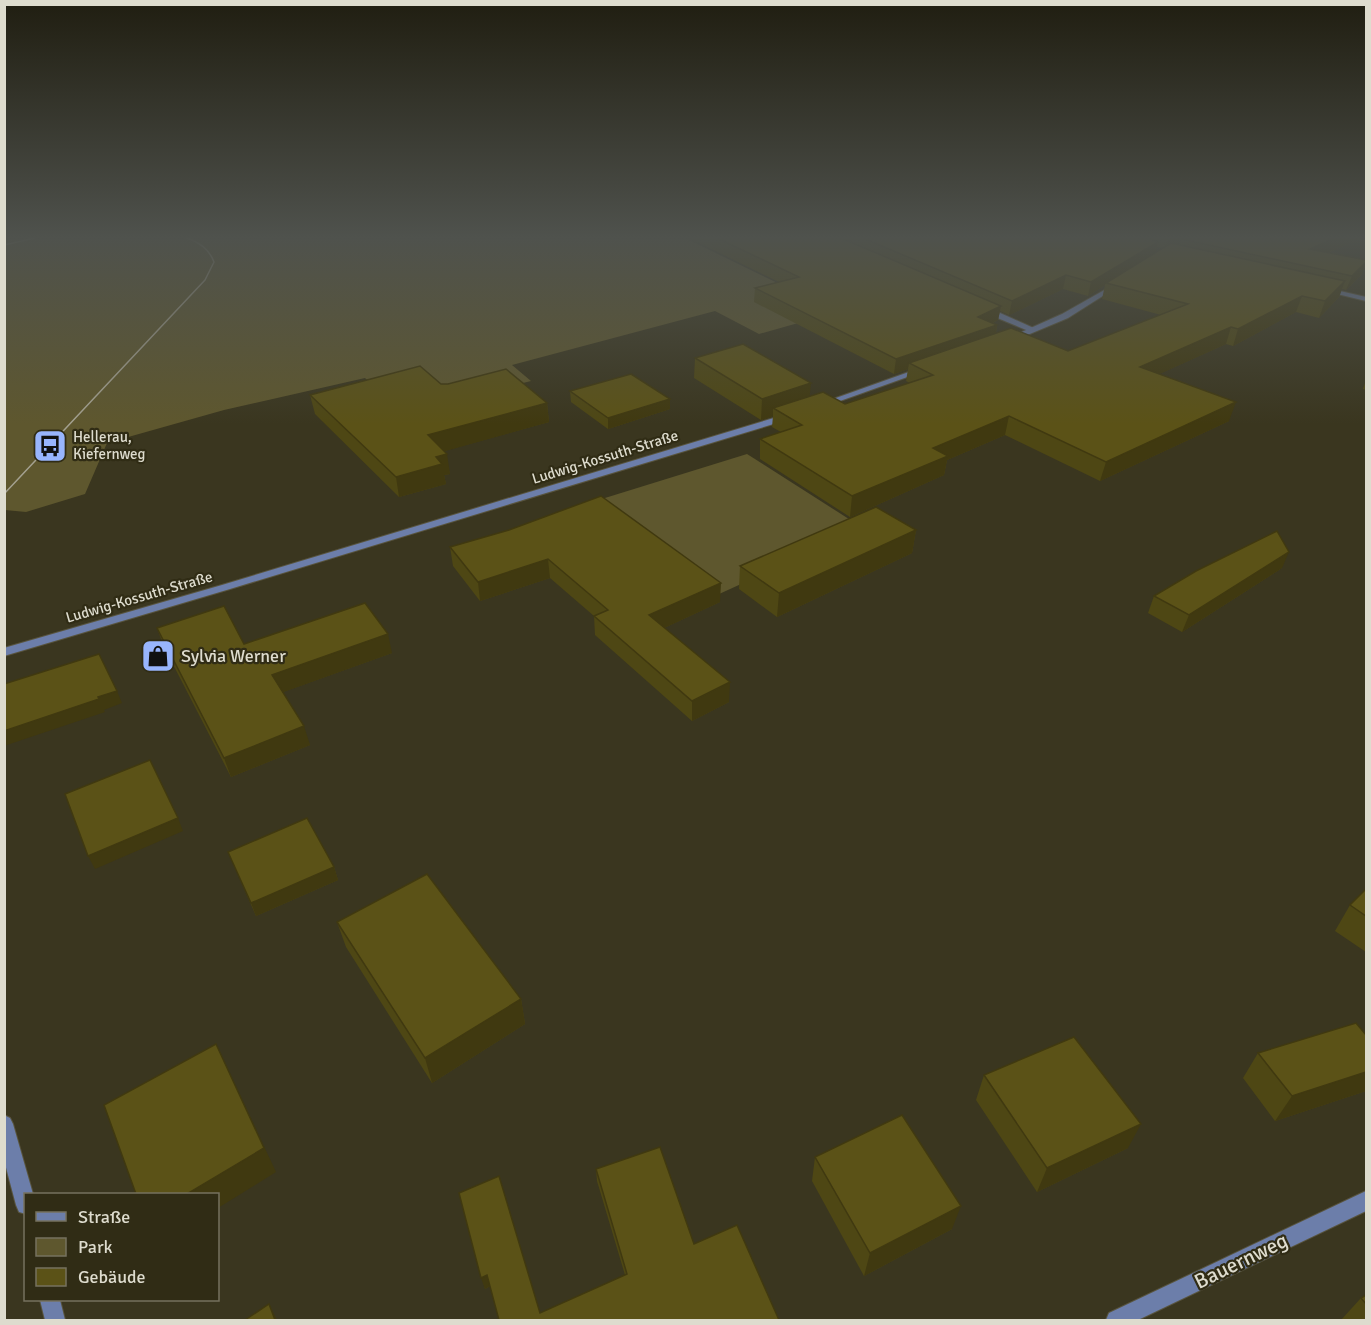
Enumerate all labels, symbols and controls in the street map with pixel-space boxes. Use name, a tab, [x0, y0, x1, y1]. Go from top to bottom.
street label: Ludwig-Kossuth-Straße	[530, 426, 680, 488]
bus stop icon: Hellerau, Kiefernweg	[32, 428, 68, 464]
place label: Hellerau, Kiefernweg	[73, 428, 146, 463]
street label: Ludwig-Kossuth-Straße	[64, 567, 214, 627]
shop icon: Sylvia Werner	[140, 638, 176, 674]
place label: Sylvia Werner	[181, 645, 286, 667]
legend	[24, 1193, 219, 1301]
text: Straße	[78, 1206, 130, 1228]
street label: Bauernweg	[1190, 1227, 1292, 1295]
text: Park	[78, 1236, 113, 1258]
text: Gebäude	[78, 1266, 146, 1288]

